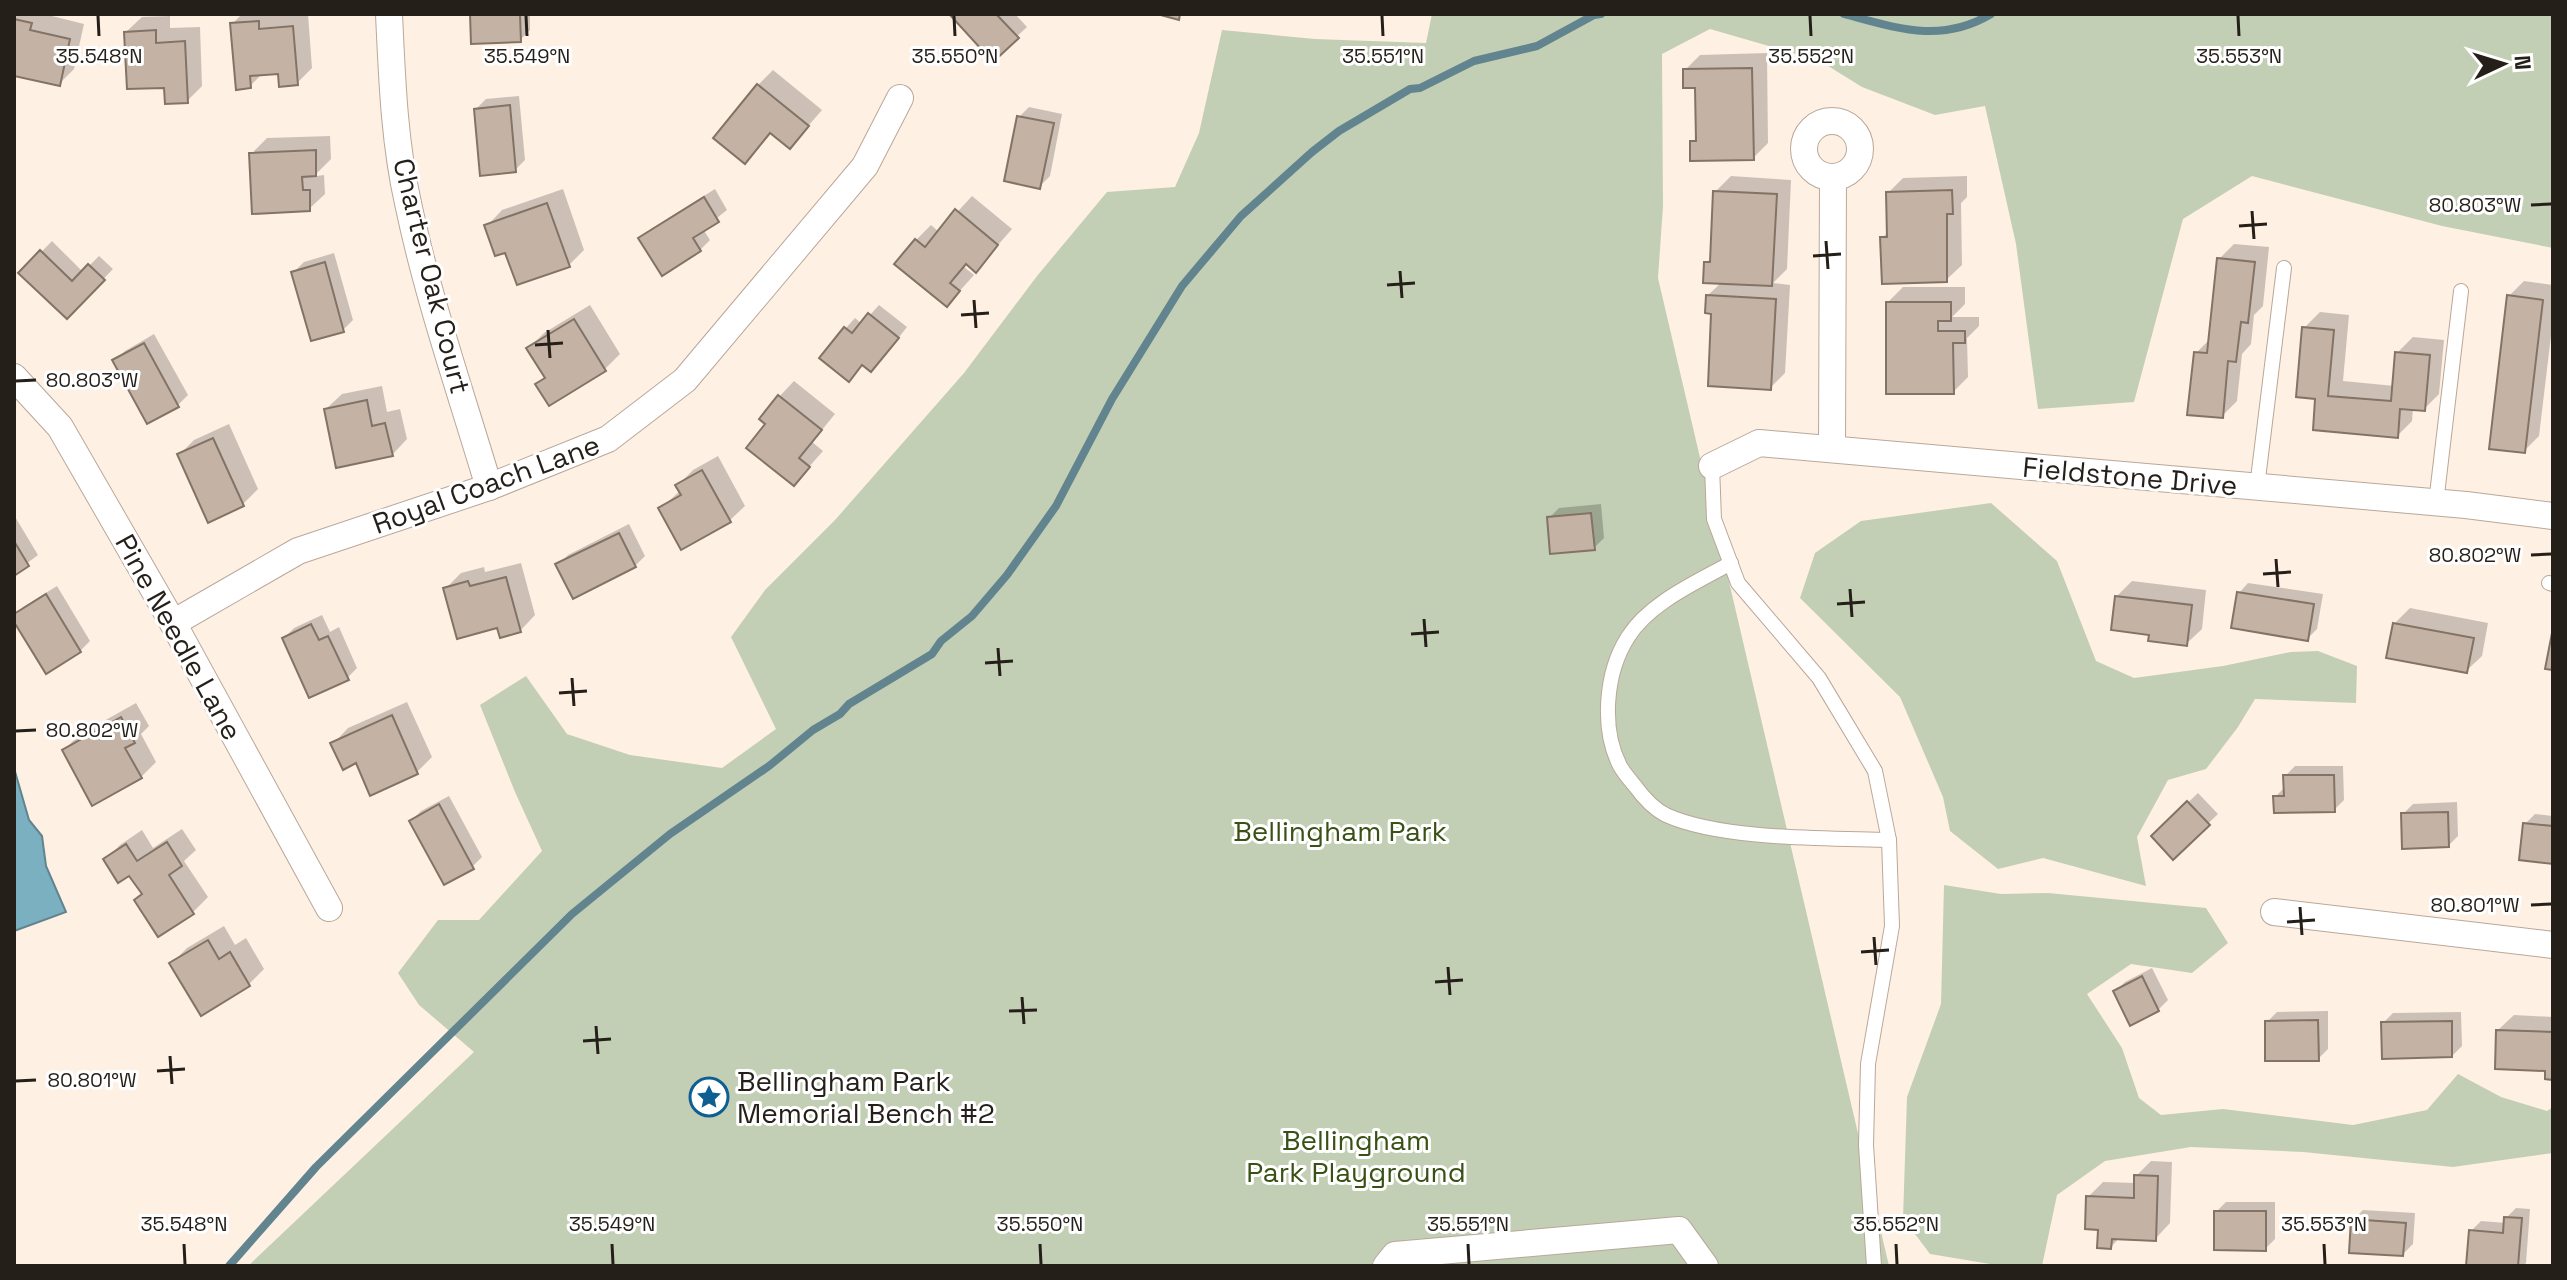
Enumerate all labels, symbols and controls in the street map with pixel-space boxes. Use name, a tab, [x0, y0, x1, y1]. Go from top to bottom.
north arrow	[2463, 24, 2543, 104]
text: 35.548°N	[56, 43, 142, 69]
text: 35.549°N	[484, 43, 570, 69]
text: 35.550°N	[912, 43, 998, 69]
text: 35.551°N	[1342, 43, 1424, 69]
text: 35.552°N	[1768, 43, 1854, 69]
text: 35.553°N	[2196, 43, 2282, 69]
text: N	[2508, 54, 2537, 71]
street label: Charter Oak Court	[385, 155, 479, 397]
text: 80.803°W	[2429, 192, 2521, 218]
text: 80.803°W	[46, 367, 138, 393]
street label: Royal Coach Lane	[367, 426, 605, 542]
street label: Fieldstone Drive	[2021, 449, 2239, 503]
street label: Pine Needle Lane	[107, 528, 251, 746]
text: 80.802°W	[2429, 542, 2521, 568]
text: 80.802°W	[46, 717, 138, 743]
park label: Bellingham Park	[1233, 813, 1447, 849]
text: 80.801°W	[2431, 892, 2519, 918]
place label: Bellingham Park Memorial Bench #2	[737, 1063, 995, 1131]
text: 80.801°W	[48, 1067, 136, 1093]
place icon: Bellingham Park Memorial Bench #2	[688, 1076, 730, 1118]
park label: Bellingham Park Playground	[1246, 1122, 1466, 1190]
text: 35.548°N	[141, 1211, 227, 1237]
text: 35.549°N	[569, 1211, 655, 1237]
text: 35.550°N	[997, 1211, 1083, 1237]
text: 35.551°N	[1427, 1211, 1509, 1237]
text: 35.552°N	[1853, 1211, 1939, 1237]
text: 35.553°N	[2281, 1211, 2367, 1237]

